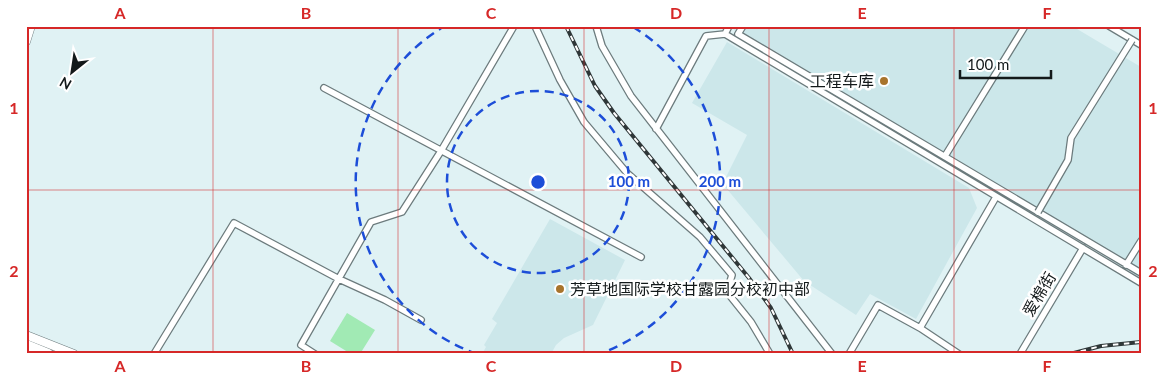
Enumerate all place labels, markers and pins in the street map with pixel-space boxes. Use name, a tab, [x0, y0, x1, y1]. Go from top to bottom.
place label: 工程车库	[810, 71, 874, 90]
marker: 工程车库	[878, 75, 890, 87]
centre of rings	[529, 173, 547, 191]
place label: 芳草地国际学校甘露园分校初中部	[570, 279, 810, 298]
marker: 芳草地国际学校甘露园分校初中部	[554, 283, 566, 295]

